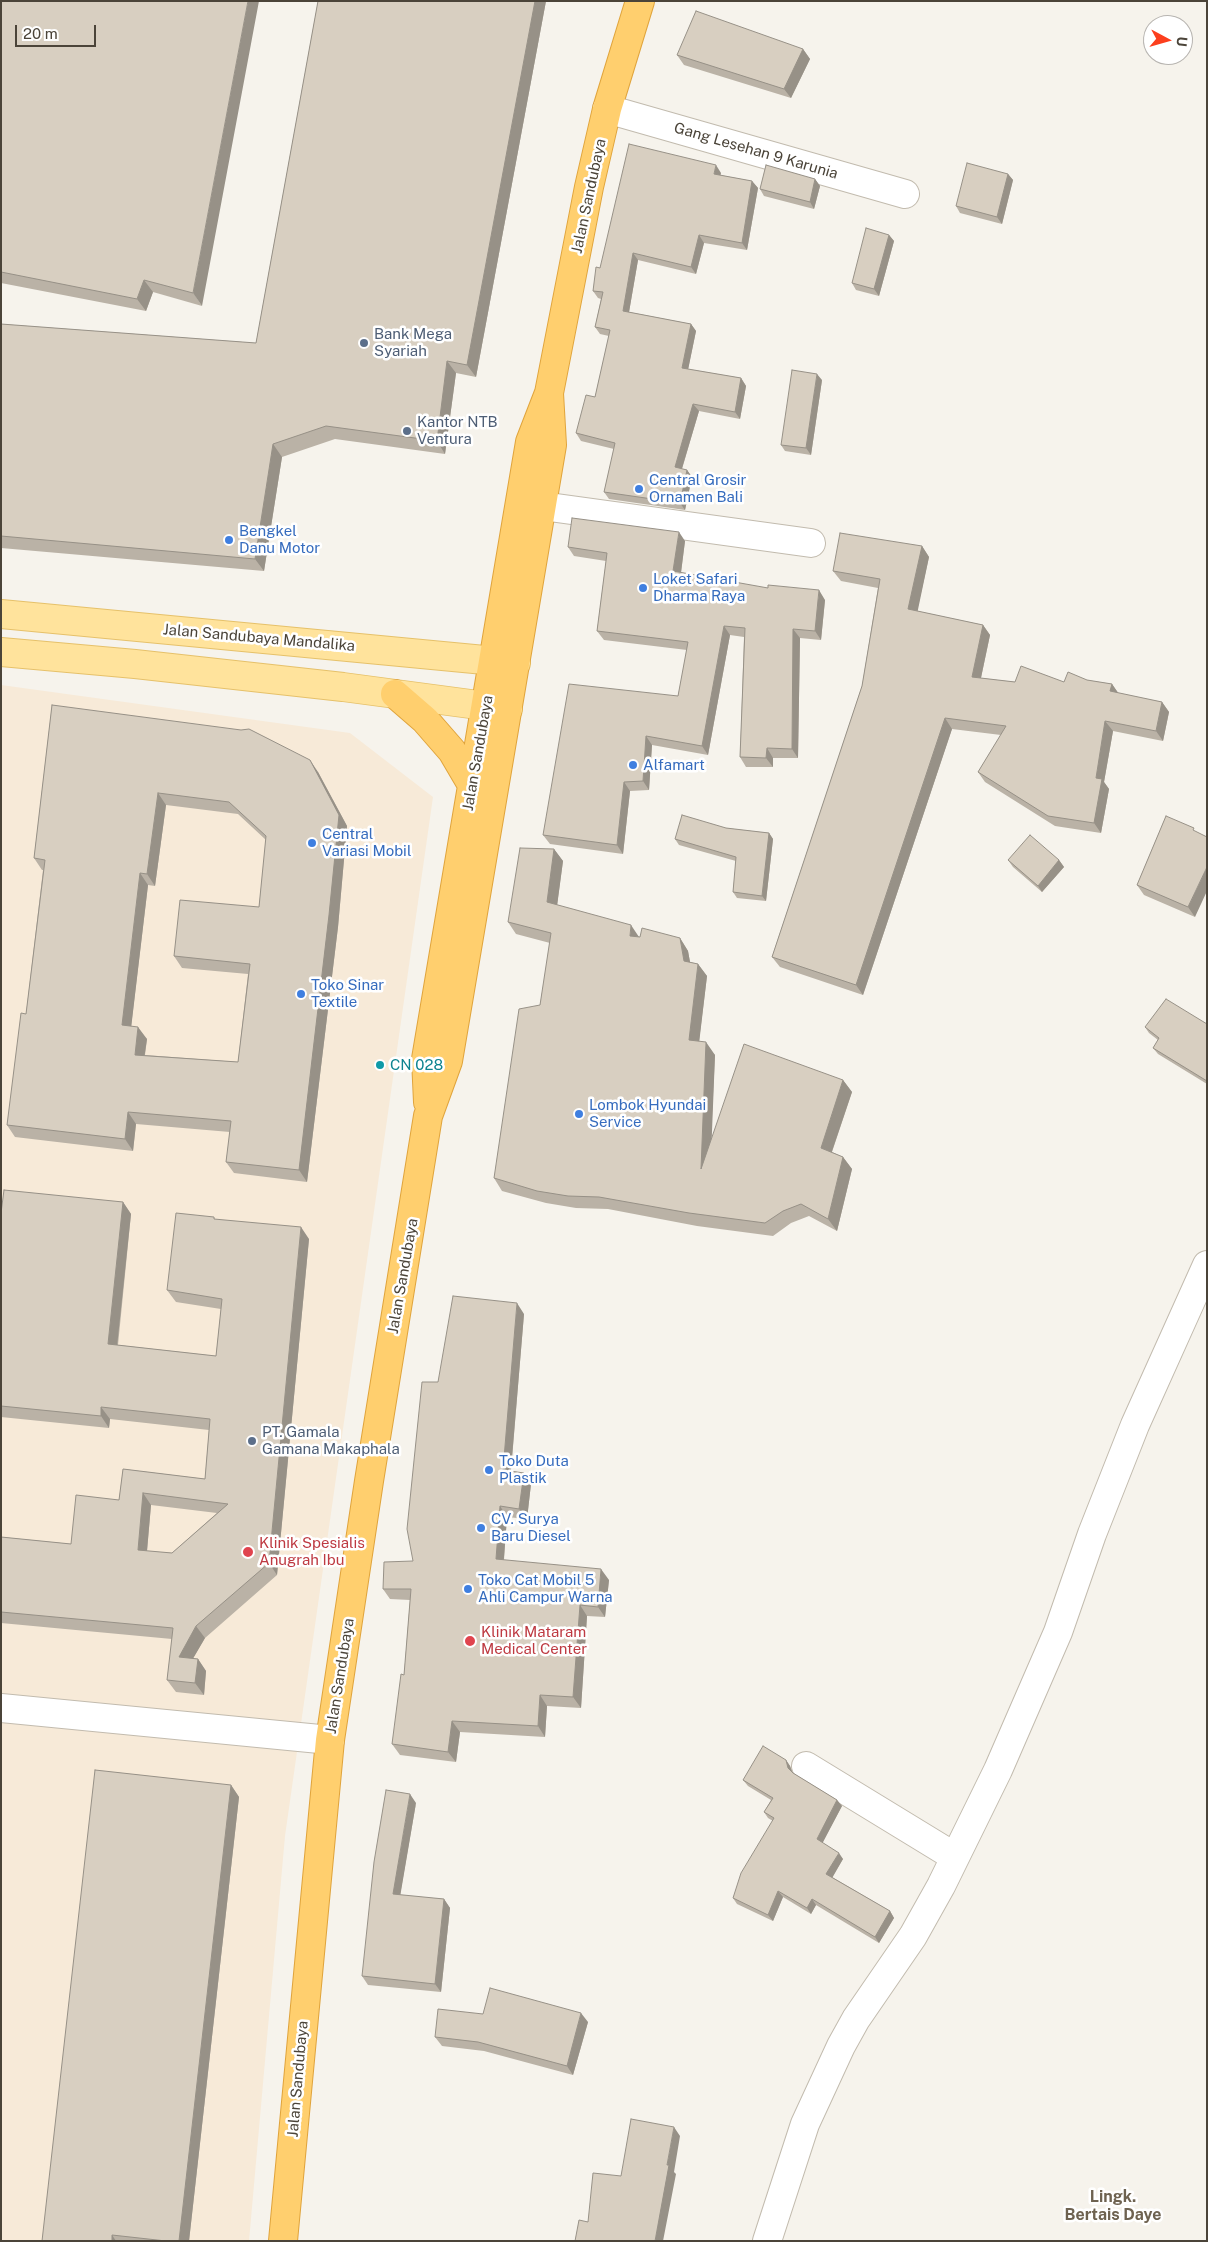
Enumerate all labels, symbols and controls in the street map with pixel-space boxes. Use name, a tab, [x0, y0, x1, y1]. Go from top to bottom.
scale bar	[18, 15, 99, 47]
north arrow	[1143, 15, 1193, 65]
text: 20 m	[23, 25, 58, 42]
text: U	[1173, 36, 1190, 47]
street label: Gang Lesehan 9 Karunia	[672, 119, 840, 183]
street label: Jalan Sandubaya	[568, 137, 610, 255]
place label: Bank Mega Syariah	[374, 325, 452, 360]
marker: Bank Mega Syariah	[358, 337, 370, 349]
place label: Kantor NTB Ventura	[417, 413, 498, 448]
marker: Kantor NTB Ventura	[401, 425, 413, 437]
place label: Central Grosir Ornamen Bali	[649, 471, 746, 506]
marker: Central Grosir Ornamen Bali	[633, 483, 645, 495]
place label: Bengkel Danu Motor	[239, 522, 320, 557]
marker: Bengkel Danu Motor	[223, 534, 235, 546]
place label: Loket Safari Dharma Raya	[653, 570, 745, 605]
marker: Loket Safari Dharma Raya	[637, 582, 649, 594]
street label: Jalan Sandubaya Mandalika	[162, 621, 356, 655]
street label: Jalan Sandubaya	[459, 694, 497, 812]
place label: Alfamart	[643, 756, 705, 774]
marker: Alfamart	[627, 759, 639, 771]
place label: Central Variasi Mobil	[322, 825, 411, 860]
marker: Central Variasi Mobil	[306, 837, 318, 849]
place label: Toko Sinar Textile	[311, 976, 384, 1011]
marker: Toko Sinar Textile	[295, 988, 307, 1000]
place label: CN 028	[390, 1056, 443, 1074]
marker: CN 028	[374, 1059, 386, 1071]
place label: Lombok Hyundai Service	[589, 1096, 706, 1131]
marker: Lombok Hyundai Service	[573, 1108, 585, 1120]
street label: Jalan Sandubaya	[384, 1217, 422, 1335]
place label: PT. Gamala Gamana Makaphala	[262, 1423, 400, 1458]
marker: PT. Gamala Gamana Makaphala	[246, 1435, 258, 1447]
place label: Toko Duta Plastik	[499, 1452, 569, 1487]
marker: Toko Duta Plastik	[483, 1464, 495, 1476]
place label: CV. Surya Baru Diesel	[491, 1510, 571, 1545]
marker: CV. Surya Baru Diesel	[475, 1522, 487, 1534]
place label: Klinik Spesialis Anugrah Ibu	[259, 1534, 365, 1569]
marker: Klinik Spesialis Anugrah Ibu	[241, 1545, 255, 1559]
place label: Toko Cat Mobil 5 Ahli Campur Warna	[478, 1571, 613, 1606]
marker: Toko Cat Mobil 5 Ahli Campur Warna	[462, 1583, 474, 1595]
street label: Jalan Sandubaya	[322, 1617, 358, 1735]
place label: Klinik Mataram Medical Center	[481, 1623, 587, 1658]
marker: Klinik Mataram Medical Center	[463, 1634, 477, 1648]
street label: Jalan Sandubaya	[284, 2020, 312, 2138]
district label: Lingk. Bertais Daye	[1064, 2187, 1162, 2225]

